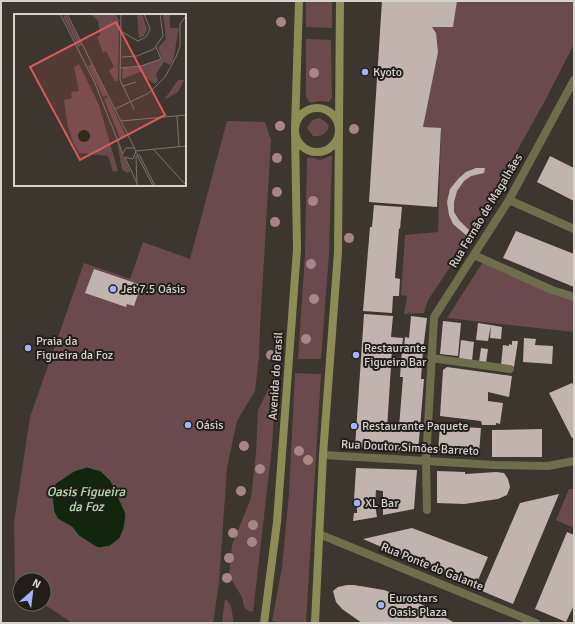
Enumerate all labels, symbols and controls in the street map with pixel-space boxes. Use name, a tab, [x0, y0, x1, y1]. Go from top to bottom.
inset map	[14, 14, 186, 186]
place label: Kyoto	[373, 65, 402, 80]
marker: Kyoto	[360, 67, 370, 77]
street label: Rua Fernão de Magalhães	[446, 151, 526, 271]
place label: Jet 7.5 Oásis	[121, 282, 186, 297]
marker: Jet 7.5 Oásis	[108, 284, 118, 294]
street label: Avenida do Brasil	[265, 331, 287, 420]
place label: Praia da Figueira da Foz	[36, 334, 113, 363]
place label: Restaurante Figueira Bar	[364, 341, 427, 370]
marker: Praia da Figueira da Foz	[23, 343, 33, 353]
marker: Restaurante Figueira Bar	[351, 350, 361, 360]
place label: Oásis	[196, 418, 224, 433]
place label: Restaurante Paquete	[362, 419, 468, 434]
marker: Oásis	[183, 420, 193, 430]
marker: Restaurante Paquete	[349, 421, 359, 431]
street label: Rua Doutor Simões Barreto	[341, 437, 479, 459]
water label: Oasis Figueira da Foz	[47, 484, 126, 515]
place label: XL Bar	[365, 496, 399, 511]
marker: XL Bar	[352, 498, 362, 508]
street label: Rua Ponte do Galante	[378, 540, 486, 594]
north arrow	[12, 572, 52, 612]
text: N	[30, 576, 43, 591]
place label: Eurostars Oasis Plaza	[389, 591, 447, 620]
marker: Eurostars Oasis Plaza	[376, 600, 386, 610]

